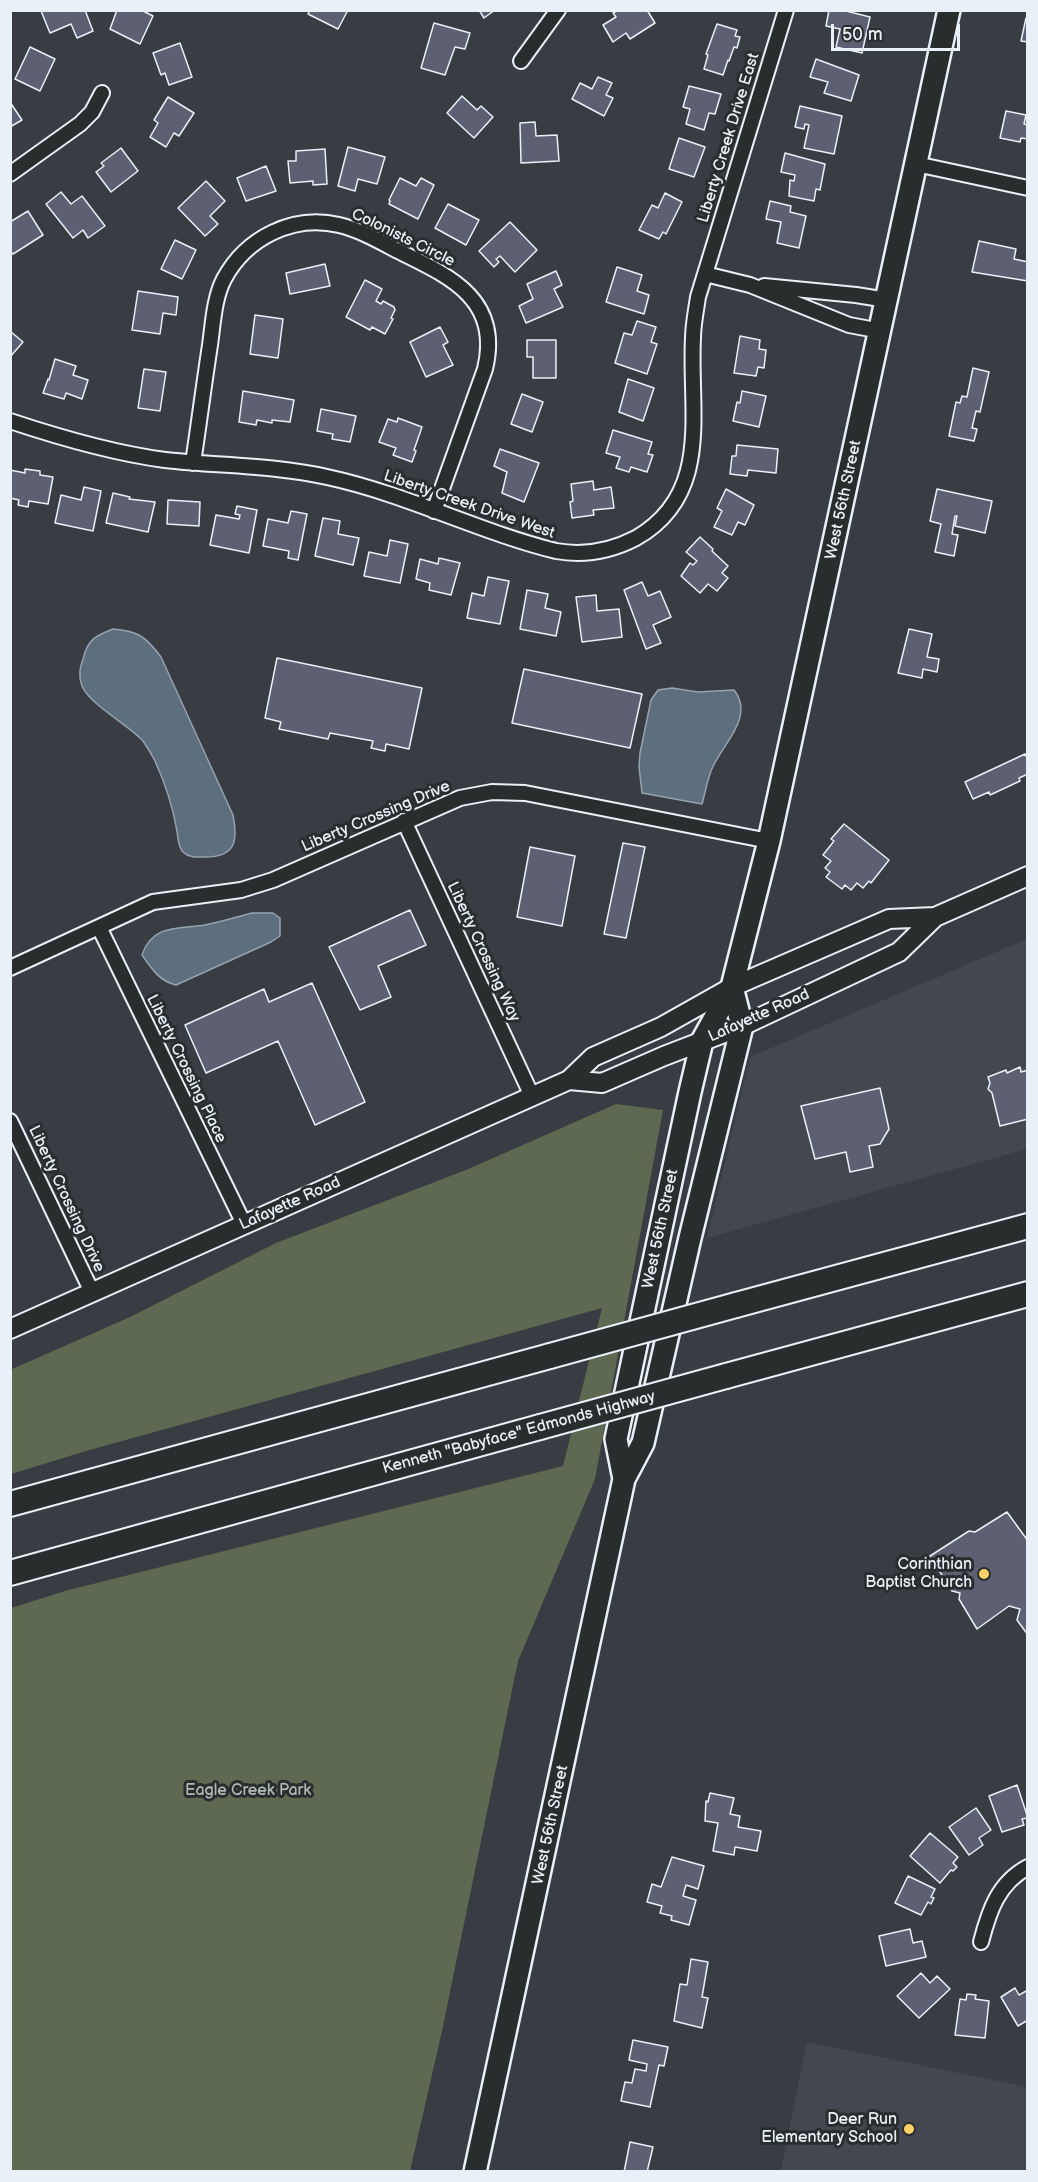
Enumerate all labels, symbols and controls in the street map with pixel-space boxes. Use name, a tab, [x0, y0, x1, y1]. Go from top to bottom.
scale bar	[834, 12, 963, 50]
text: 50 m	[842, 24, 883, 45]
street label: Liberty Creek Drive East	[694, 51, 764, 225]
street label: Colonists Circle	[348, 205, 458, 271]
street label: West 56th Street	[822, 439, 866, 561]
street label: Liberty Creek Drive West	[381, 467, 557, 543]
street label: Liberty Crossing Drive	[299, 777, 453, 857]
street label: Liberty Crossing Way	[442, 879, 524, 1025]
street label: Lafayette Road	[705, 985, 813, 1047]
street label: Liberty Crossing Place	[142, 992, 230, 1146]
street label: Liberty Crossing Drive	[24, 1123, 108, 1275]
street label: West 56th Street	[639, 1168, 683, 1290]
street label: Lafayette Road	[236, 1173, 344, 1235]
street label: Kenneth "Babyface" Edmonds Highway	[380, 1387, 658, 1479]
place label: Corinthian Baptist Church	[865, 1555, 972, 1593]
marker: Corinthian Baptist Church	[977, 1567, 991, 1581]
street label: West 56th Street	[529, 1764, 573, 1886]
park label: Eagle Creek Park	[185, 1781, 311, 1801]
place label: Deer Run Elementary School	[761, 2110, 897, 2148]
marker: Deer Run Elementary School	[902, 2122, 916, 2136]

